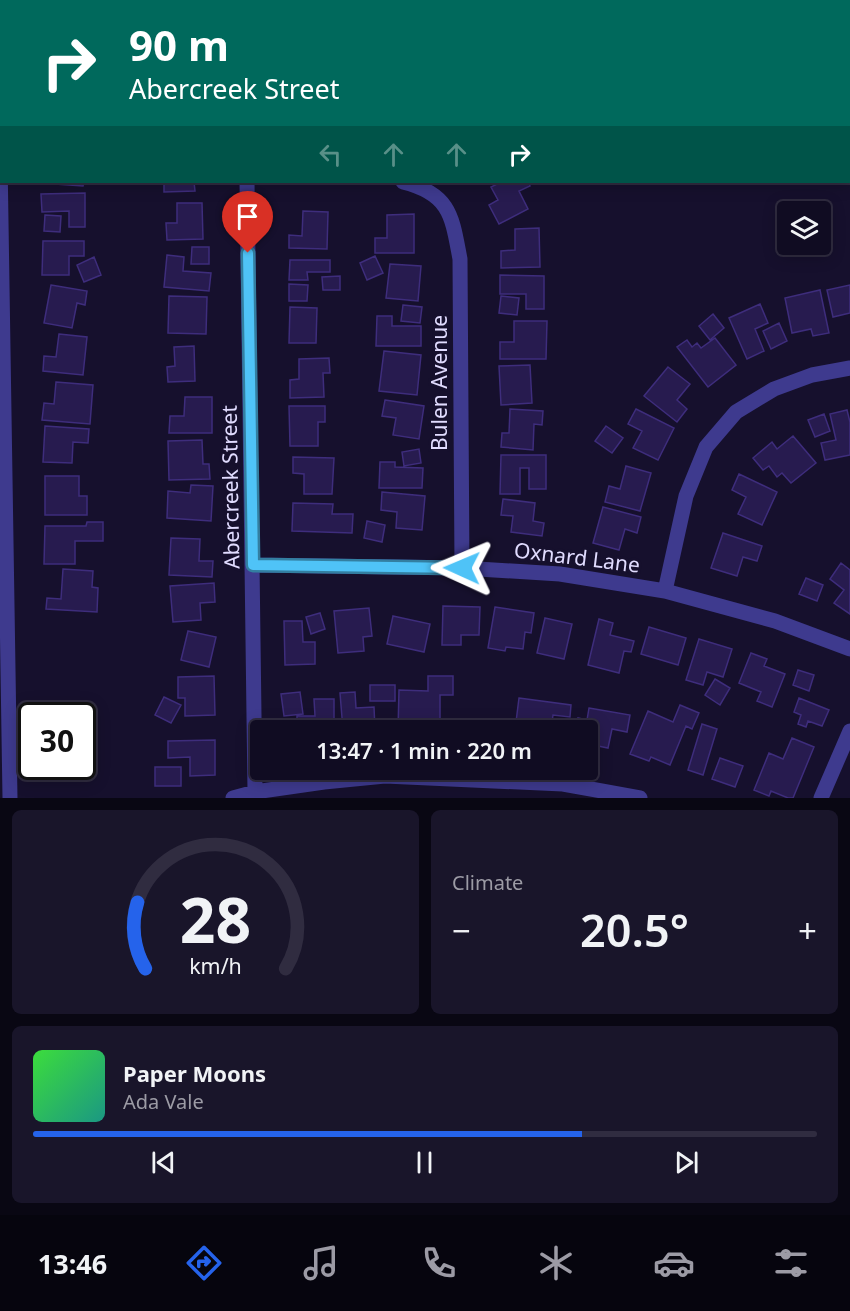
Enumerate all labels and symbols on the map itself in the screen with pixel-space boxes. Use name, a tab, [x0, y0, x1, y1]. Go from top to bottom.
pin	[222, 191, 273, 253]
street label: Bulen Avenue	[425, 315, 453, 451]
street label: Abercreek Street	[215, 404, 245, 569]
street label: Oxnard Lane	[513, 535, 642, 579]
position arrow	[430, 536, 494, 600]
speed limit sign: 30	[18, 702, 96, 780]

